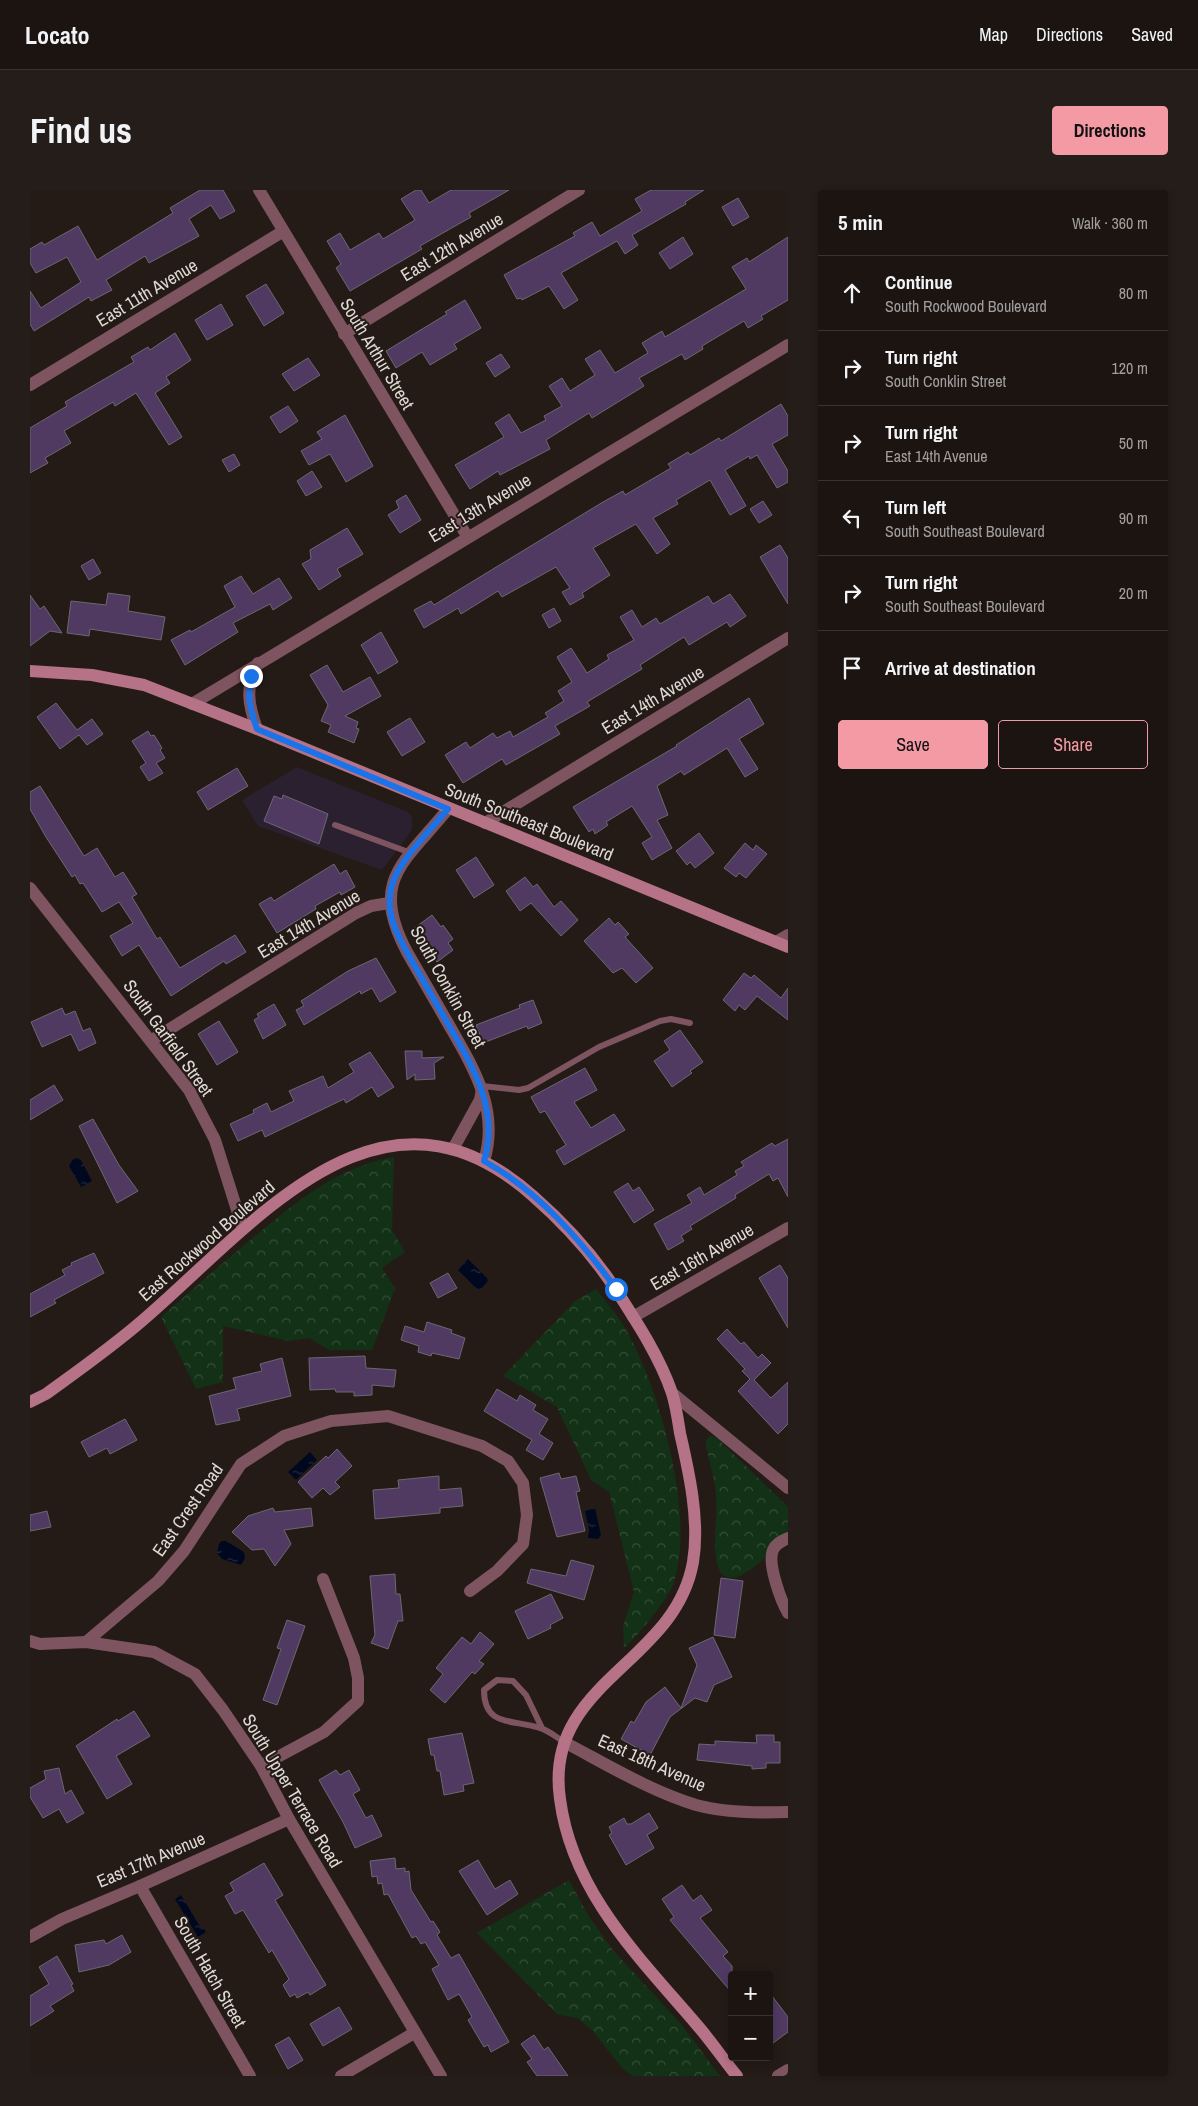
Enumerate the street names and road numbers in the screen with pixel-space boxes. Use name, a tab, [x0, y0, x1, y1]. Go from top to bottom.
street label: East 12th Avenue	[396, 206, 508, 287]
street label: East 11th Avenue	[91, 252, 202, 333]
street label: South Arthur Street	[334, 293, 420, 414]
street label: East 13th Avenue	[424, 467, 536, 548]
street label: East 14th Avenue	[597, 659, 709, 740]
street label: South Southeast Boulevard	[441, 776, 617, 867]
street label: East 14th Avenue	[253, 883, 365, 964]
street label: South Conklin Street	[404, 921, 492, 1052]
street label: South Garfield Street	[118, 974, 219, 1101]
street label: East Rockwood Boulevard	[133, 1174, 280, 1307]
street label: East 16th Avenue	[645, 1217, 758, 1296]
street label: East Crest Road	[146, 1458, 229, 1561]
street label: South Upper Terrace Road	[237, 1709, 348, 1872]
street label: East 18th Avenue	[594, 1728, 710, 1797]
street label: East 17th Avenue	[93, 1825, 209, 1894]
street label: South Hatch Street	[168, 1911, 252, 2032]

